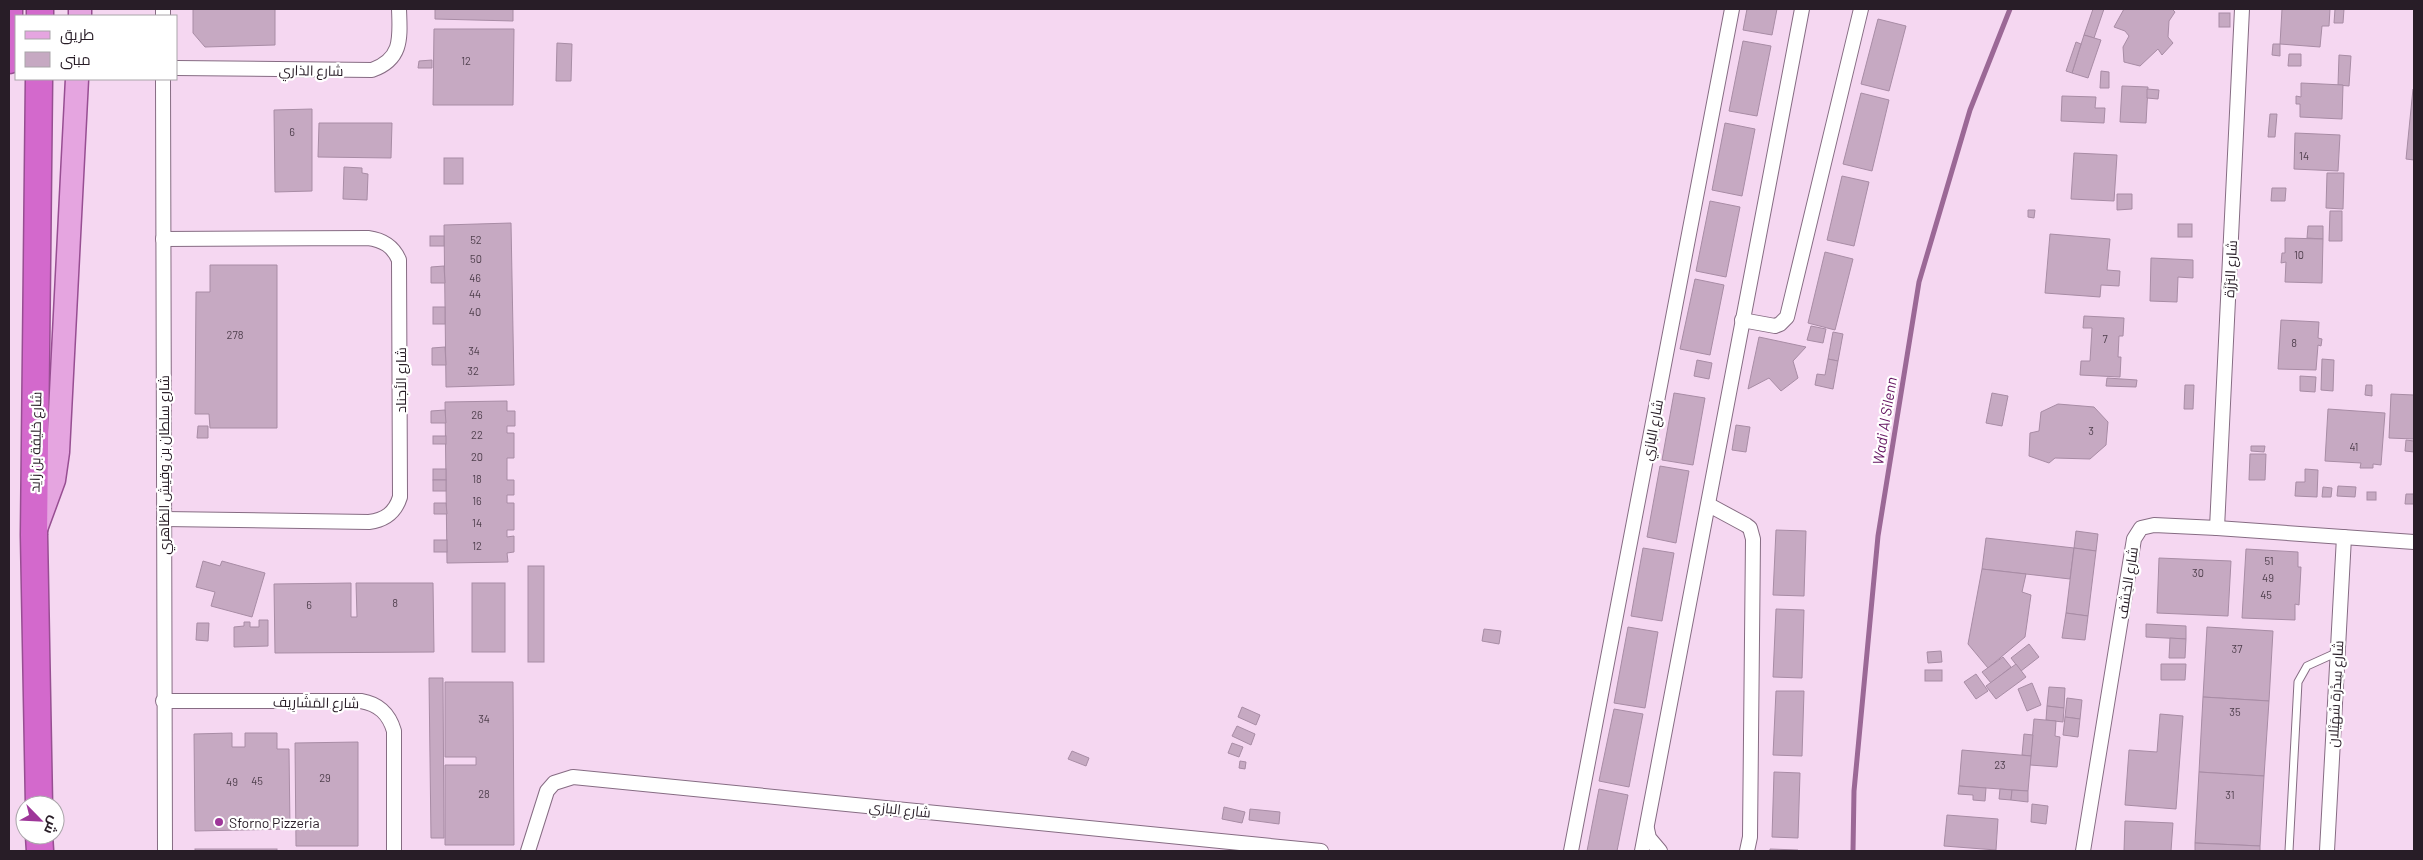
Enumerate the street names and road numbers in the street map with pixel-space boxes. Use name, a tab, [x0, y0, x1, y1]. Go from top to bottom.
street label: شارع الذاري	[278, 61, 344, 83]
street label: شارع البَرْزَة	[2220, 240, 2241, 298]
street label: شارع الأجناد	[392, 347, 410, 413]
street label: شارع سلطان بن وقيش الظاهري	[155, 375, 176, 555]
street label: شارع خليفة بن زايد	[26, 391, 45, 493]
street label: شارع البازي	[1638, 398, 1670, 463]
street label: شارع الخِشف	[2113, 546, 2142, 620]
street label: شارع سِدْرة سْهَيْلان	[2324, 640, 2347, 748]
street label: شارع المَشَارِيف	[273, 693, 359, 713]
street label: شارع البازي	[868, 797, 932, 825]

